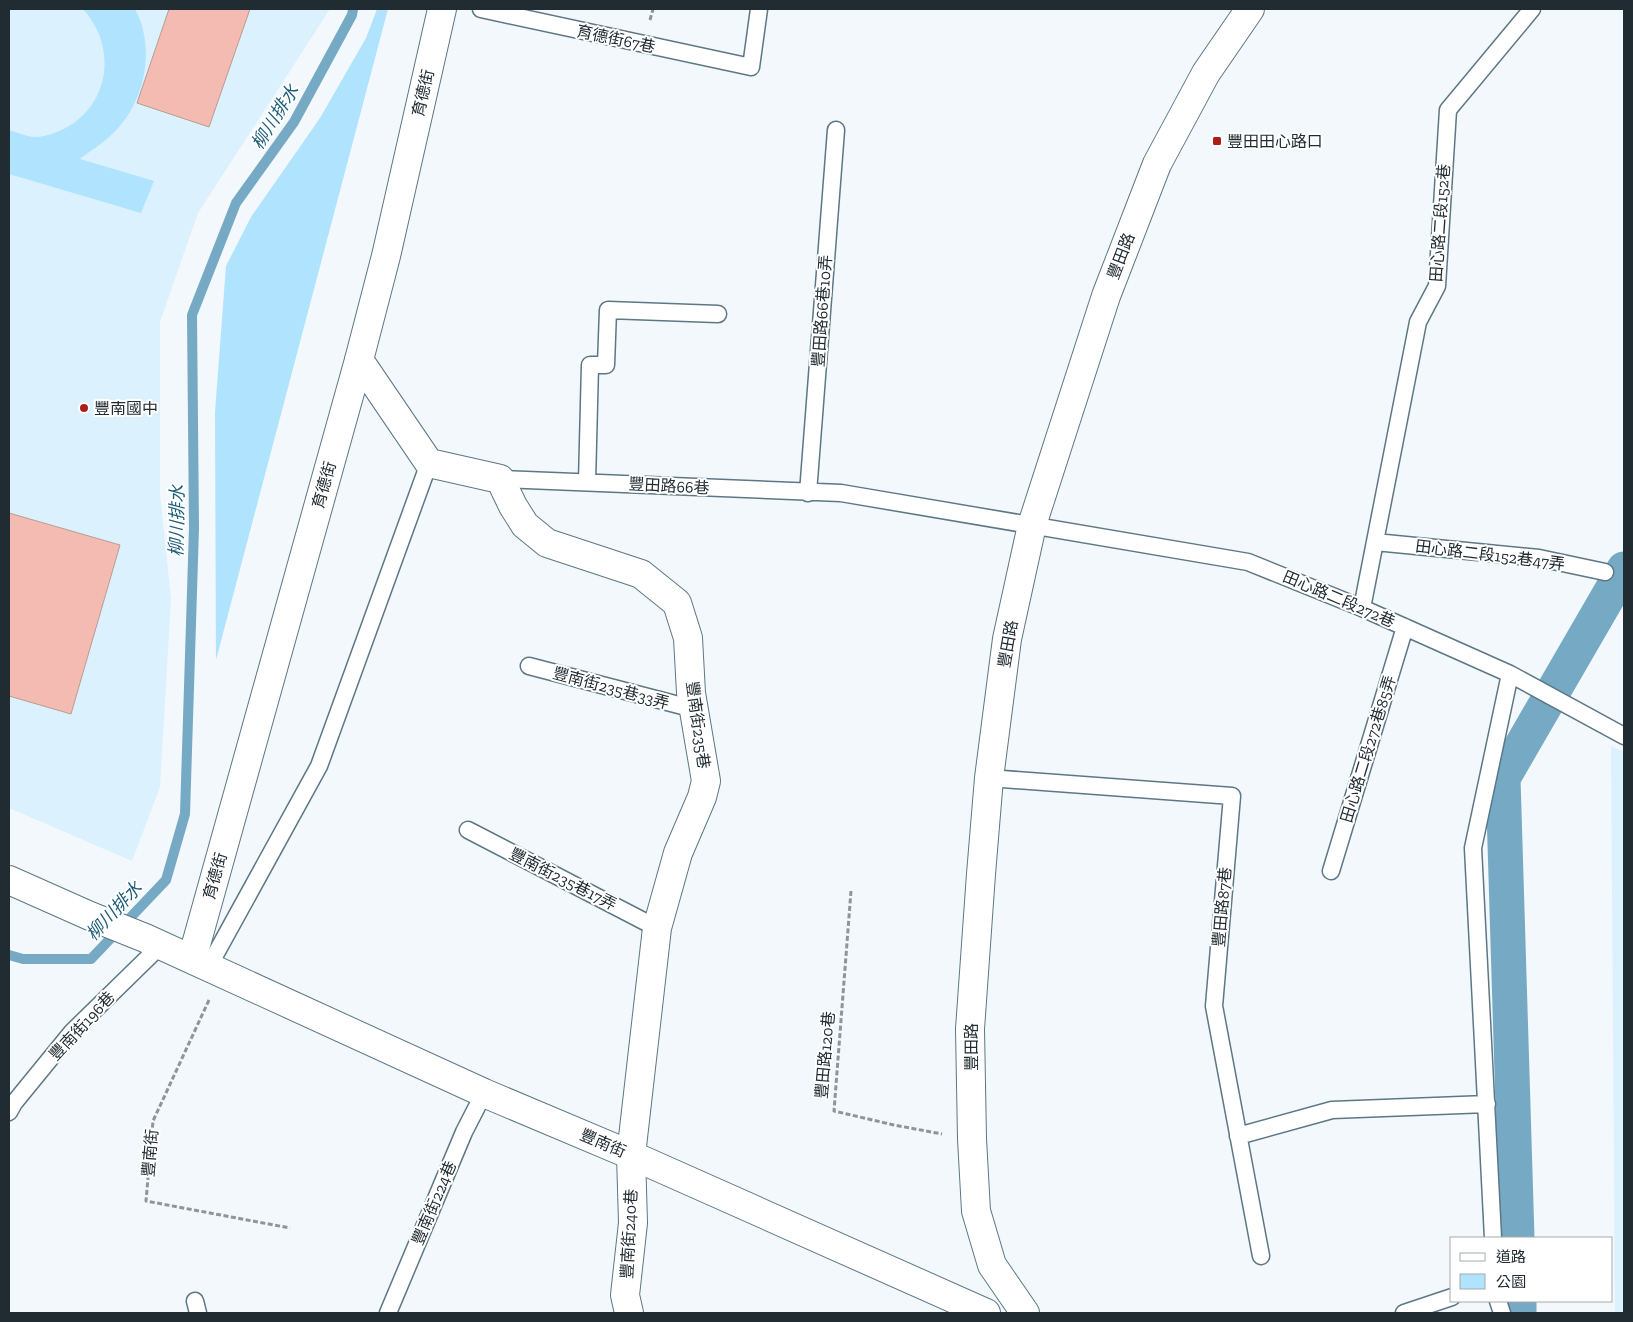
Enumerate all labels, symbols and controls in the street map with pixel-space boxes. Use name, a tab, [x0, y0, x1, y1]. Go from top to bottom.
street label: 育德街67巷	[575, 21, 657, 57]
street label: 育德街	[408, 67, 438, 119]
water label: 柳川排水	[247, 80, 304, 153]
place label: 豐田田心路口	[1227, 132, 1323, 151]
marker: 豐田田心路口	[1211, 135, 1223, 147]
street label: 田心路二段152巷	[1426, 163, 1454, 283]
street label: 豐田路	[1104, 230, 1138, 282]
street label: 豐田路66巷10弄	[809, 254, 835, 368]
place label: 豐南國中	[94, 399, 158, 418]
marker: 豐南國中	[78, 402, 90, 414]
street label: 育德街	[308, 459, 340, 511]
street label: 豐田路66巷	[628, 474, 710, 498]
water label: 柳川排水	[165, 484, 189, 557]
street label: 田心路二段152巷47弄	[1414, 536, 1566, 574]
street label: 田心路二段272巷	[1280, 567, 1398, 631]
street label: 豐田路	[994, 619, 1022, 669]
street label: 豐南街235巷33弄	[551, 663, 671, 713]
street label: 田心路二段272巷85弄	[1337, 673, 1399, 825]
street label: 豐南街235巷	[682, 680, 714, 770]
street label: 豐南街235巷17弄	[506, 844, 620, 914]
street label: 育德街	[199, 850, 231, 902]
street label: 豐田路87巷	[1209, 866, 1235, 948]
water label: 柳川排水	[81, 876, 147, 945]
street label: 豐南街196巷	[45, 988, 119, 1064]
street label: 豐田路120巷	[812, 1011, 838, 1099]
street label: 豐田路	[962, 1023, 981, 1071]
street label: 豐南街	[577, 1125, 629, 1161]
street label: 豐南街	[138, 1128, 162, 1178]
street label: 豐南街224巷	[408, 1158, 460, 1248]
street label: 豐南街240巷	[617, 1189, 641, 1279]
legend	[1450, 1237, 1613, 1302]
text: 道路	[1496, 1248, 1526, 1266]
text: 公園	[1496, 1273, 1526, 1291]

